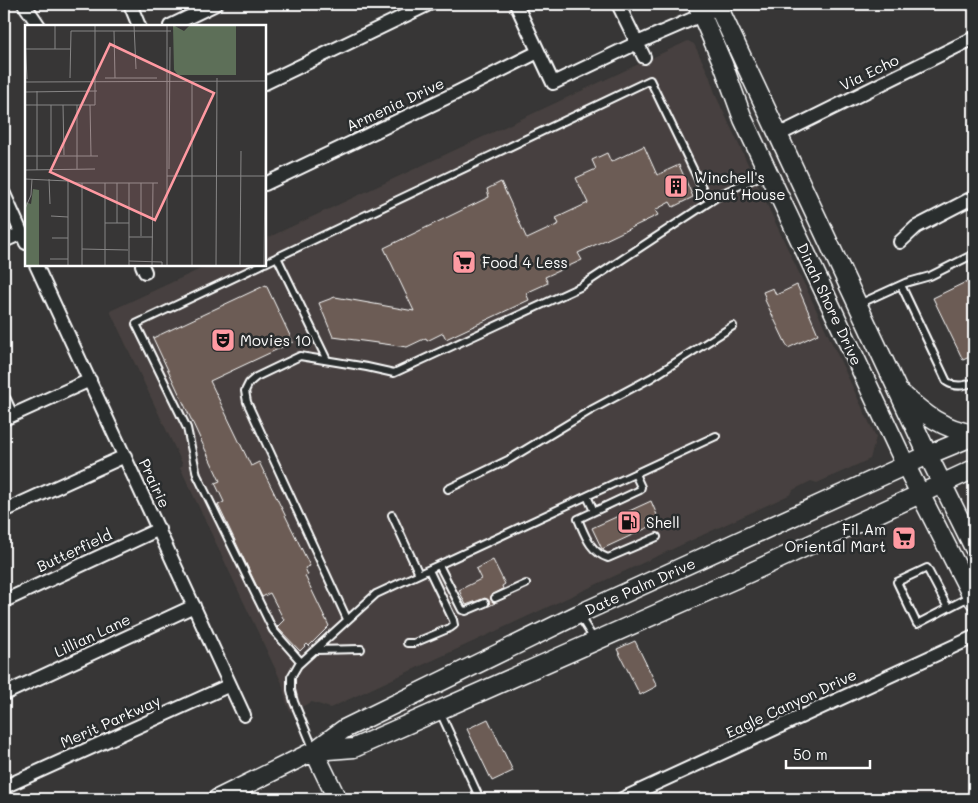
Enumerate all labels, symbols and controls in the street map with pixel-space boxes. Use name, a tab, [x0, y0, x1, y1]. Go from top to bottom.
inset map	[25, 25, 266, 266]
street label: Via Echo	[836, 49, 902, 95]
street label: Armenia Drive	[343, 73, 447, 135]
place label: Winchell's Donut House	[694, 167, 786, 204]
building icon: Winchell's Donut House	[663, 173, 689, 199]
street label: Dinah Shore Drive	[793, 240, 867, 368]
supermarket icon: Food 4 Less	[451, 249, 477, 275]
place label: Food 4 Less	[482, 252, 568, 272]
theatre icon: Movies 10	[210, 327, 236, 353]
place label: Movies 10	[240, 330, 311, 350]
street label: Prairie	[135, 455, 175, 511]
fuel station icon: Shell	[616, 509, 642, 535]
place label: Shell	[646, 512, 680, 532]
place label: Fil Am Oriental Mart	[784, 519, 886, 556]
street label: Butterfield	[33, 524, 115, 576]
supermarket icon: Fil Am Oriental Mart	[891, 525, 917, 551]
street label: Date Palm Drive	[582, 553, 698, 619]
street label: Lillian Lane	[51, 609, 133, 661]
street label: Eagle Canyon Drive	[722, 664, 860, 742]
street label: Merit Parkway	[57, 690, 163, 752]
scale bar	[786, 738, 869, 770]
text: 50 m	[793, 744, 828, 764]

